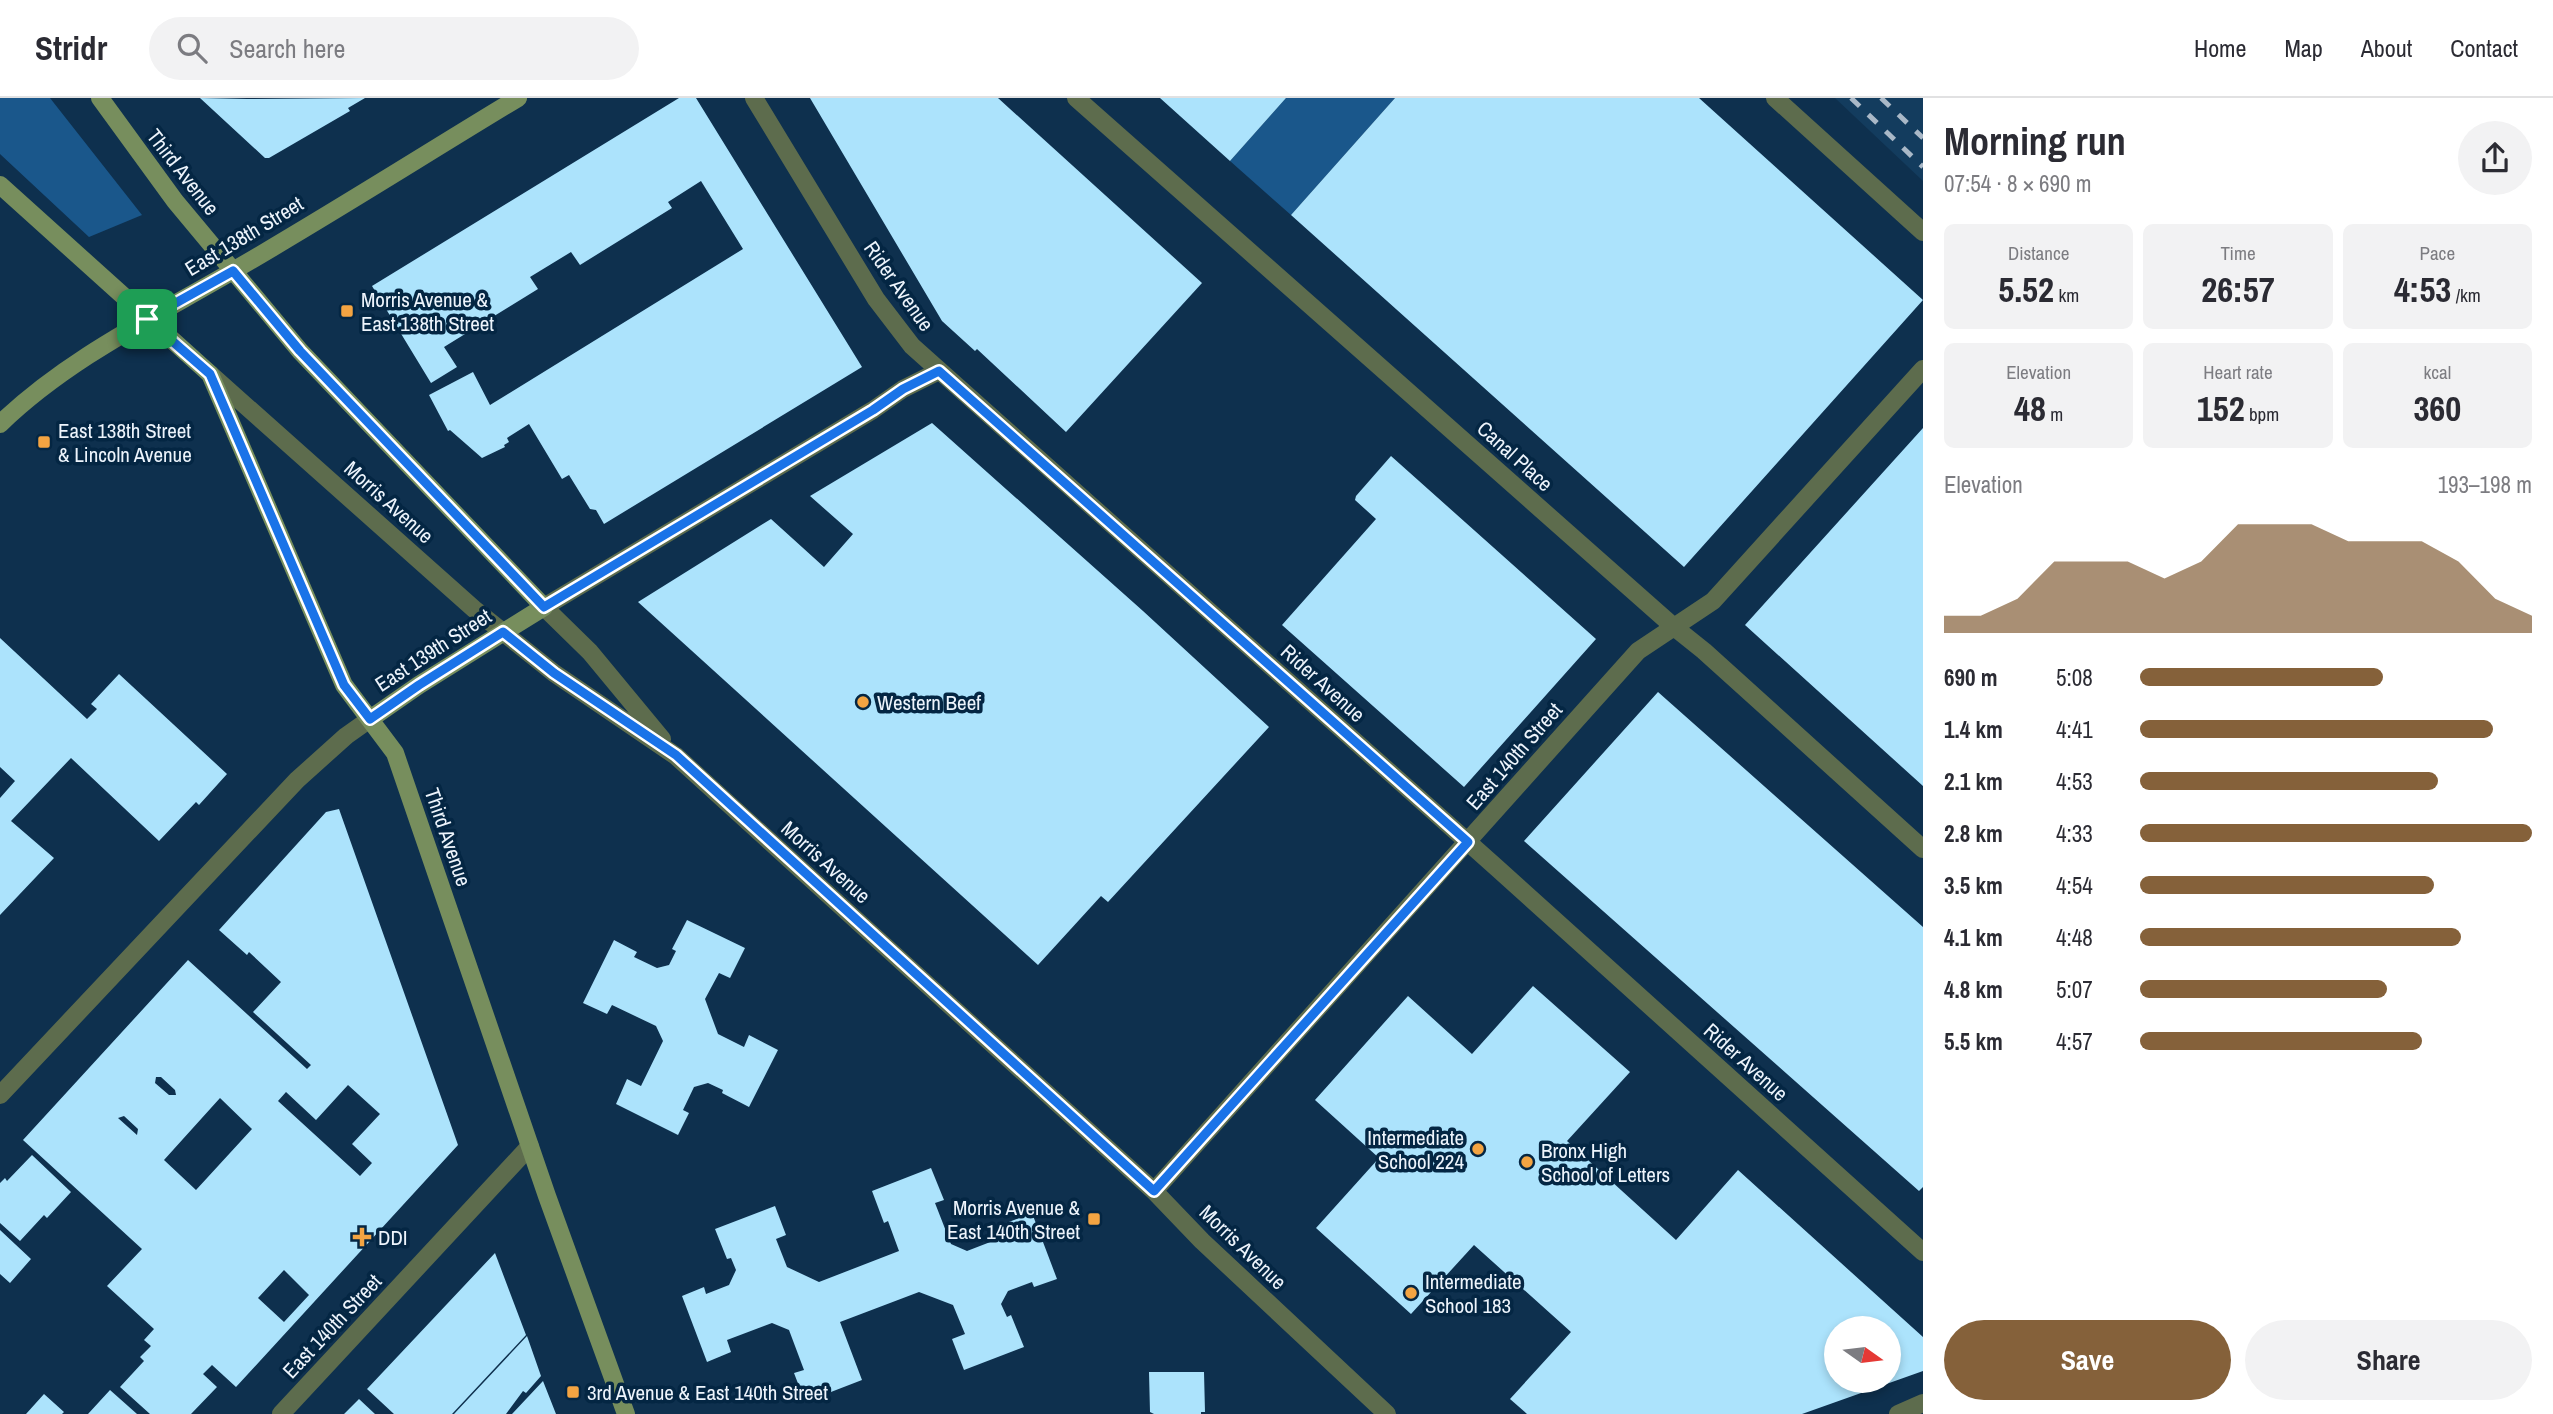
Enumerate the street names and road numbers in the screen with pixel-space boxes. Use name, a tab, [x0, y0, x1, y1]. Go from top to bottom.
street label: Third Avenue	[140, 123, 226, 221]
street label: East 138th Street	[179, 189, 309, 283]
street label: Rider Avenue	[857, 235, 941, 337]
street label: Canal Place	[1471, 414, 1559, 498]
street label: Morris Avenue	[338, 454, 440, 550]
street label: East 139th Street	[369, 601, 497, 698]
street label: Rider Avenue	[1275, 637, 1371, 729]
street label: East 140th Street	[1459, 696, 1569, 816]
street label: Third Avenue	[418, 784, 478, 890]
street label: Morris Avenue	[775, 814, 877, 910]
street label: Rider Avenue	[1698, 1016, 1794, 1108]
street label: Morris Avenue	[1193, 1198, 1293, 1296]
street label: East 140th Street	[276, 1267, 388, 1385]

